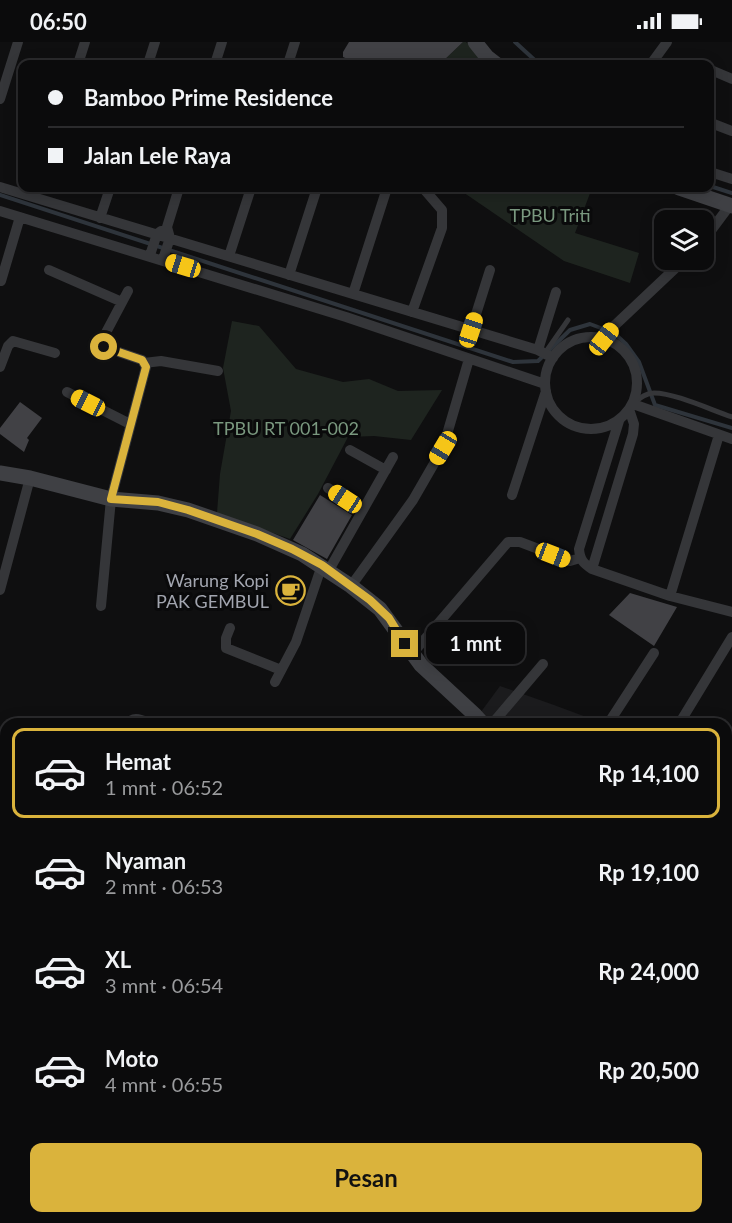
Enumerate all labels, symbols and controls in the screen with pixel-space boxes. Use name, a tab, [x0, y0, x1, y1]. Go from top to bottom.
text: 06:50	[30, 8, 87, 35]
text: Bamboo Prime Residence	[84, 84, 333, 111]
text: Jalan Lele Raya	[84, 142, 231, 169]
park label: TPBU Triti	[510, 204, 591, 226]
map controls	[654, 210, 714, 270]
button: layers	[654, 210, 714, 270]
car	[163, 252, 203, 280]
car	[457, 310, 485, 350]
car	[586, 319, 622, 359]
route start	[90, 333, 117, 360]
car	[68, 387, 108, 419]
park label: TPBU RT 001-002	[213, 417, 359, 439]
car	[426, 428, 460, 468]
car	[325, 482, 365, 516]
car	[533, 540, 573, 570]
place label: Warung Kopi PAK GEMBUL	[156, 569, 269, 612]
cafe icon: Warung Kopi PAK GEMBUL	[274, 575, 306, 607]
callout: 1 mnt	[426, 623, 525, 665]
route end	[391, 630, 418, 657]
text: 1 mnt	[450, 631, 501, 655]
icon: car	[33, 746, 87, 800]
text: Hemat	[105, 748, 171, 775]
text: Rp 14,100	[598, 760, 699, 787]
text: 1 mnt · 06:52	[105, 775, 223, 799]
icon: car	[33, 845, 87, 899]
text: Nyaman	[105, 847, 186, 874]
text: Rp 19,100	[598, 859, 699, 886]
text: 2 mnt · 06:53	[105, 874, 223, 898]
icon: car	[33, 944, 87, 998]
text: XL	[105, 946, 131, 973]
text: Rp 24,000	[598, 958, 699, 985]
text: 3 mnt · 06:54	[105, 973, 223, 997]
icon: car	[33, 1043, 87, 1097]
text: Moto	[105, 1045, 159, 1072]
text: Rp 20,500	[598, 1057, 699, 1084]
text: 4 mnt · 06:55	[105, 1072, 223, 1096]
button: Pesan	[30, 1143, 702, 1212]

